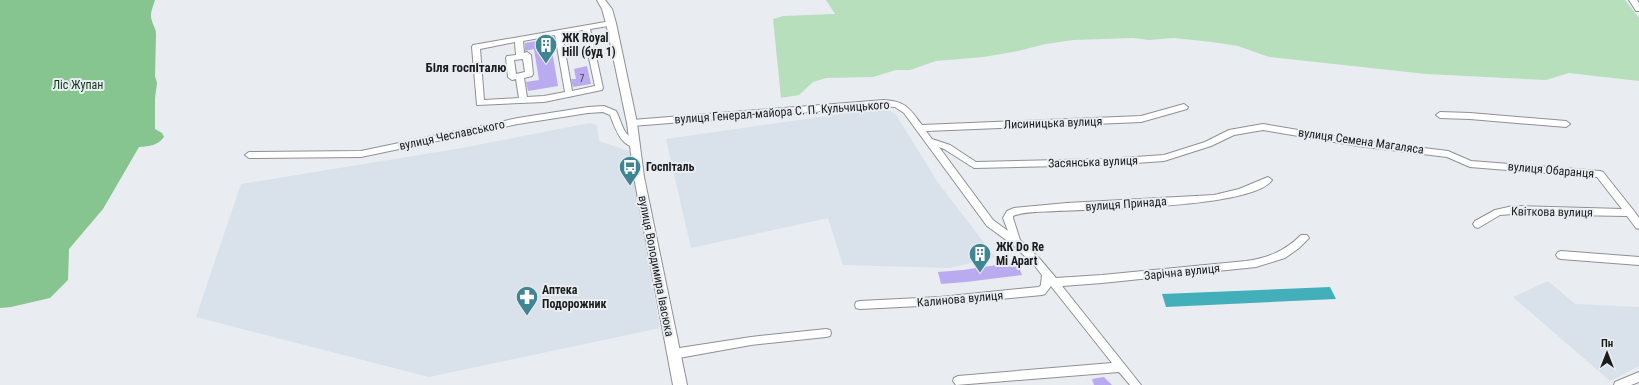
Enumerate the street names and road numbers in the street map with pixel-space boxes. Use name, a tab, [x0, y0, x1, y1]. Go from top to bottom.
street label: вулиця Генерал-майора С. П. Кульчицького	[674, 97, 890, 127]
street label: Лисиницька вулиця	[1003, 114, 1103, 132]
street label: вулиця Чеславського	[398, 117, 506, 153]
street label: вулиця Семена Магаляса	[1297, 125, 1425, 157]
street label: Засянська вулиця	[1048, 153, 1138, 171]
street label: вулиця Обаранця	[1507, 159, 1595, 181]
street label: вулиця Володимира Івасюка	[635, 194, 677, 338]
street label: вулиця Принада	[1085, 194, 1167, 214]
street label: Квіткова вулиця	[1511, 204, 1593, 220]
street label: Зарічна вулиця	[1143, 261, 1221, 283]
street label: Калинова вулиця	[916, 288, 1004, 310]

